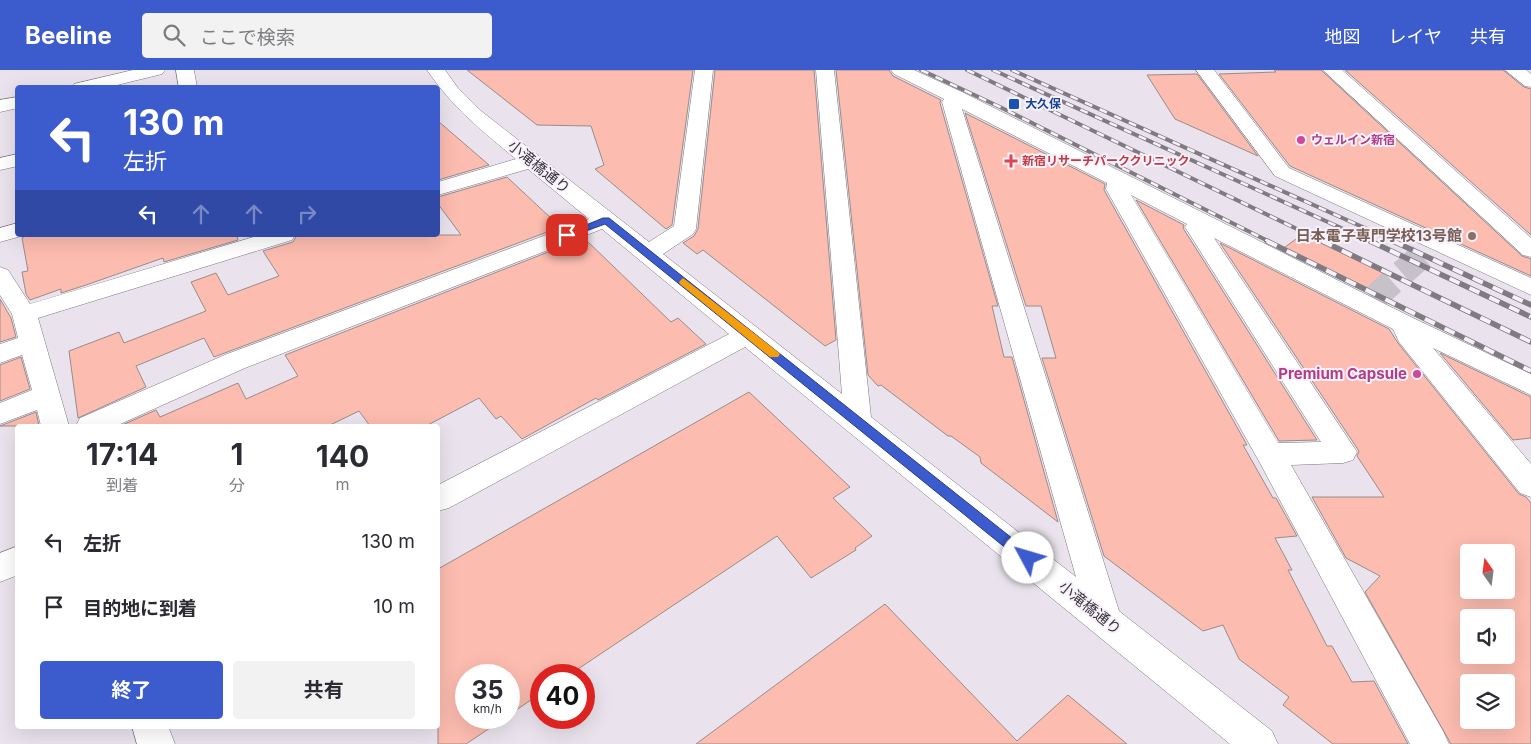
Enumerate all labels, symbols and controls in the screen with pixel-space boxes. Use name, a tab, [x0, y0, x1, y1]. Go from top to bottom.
search box	[142, 13, 492, 58]
text: Beeline	[25, 21, 112, 50]
icon: search	[160, 21, 188, 49]
text: ここで検索	[200, 26, 295, 49]
text: 地図	[1325, 26, 1361, 47]
text: レイヤ	[1389, 26, 1442, 47]
text: 共有	[1470, 26, 1506, 47]
place label: 大久保	[1025, 96, 1061, 111]
marker: 大久保	[1007, 97, 1021, 111]
text: 130 m	[123, 101, 225, 143]
icon: left	[40, 105, 105, 170]
place label: ウェルイン新宿	[1311, 132, 1395, 147]
marker: ウェルイン新宿	[1295, 134, 1307, 146]
street label: 小滝橋通り	[504, 136, 574, 198]
text: 左折	[123, 148, 167, 174]
place label: 新宿リサーチパーククリニック	[1022, 153, 1190, 168]
marker: 新宿リサーチパーククリニック	[1004, 154, 1018, 168]
icon: left	[134, 200, 162, 228]
icon: ahead	[187, 200, 215, 228]
icon: ahead	[240, 200, 268, 228]
icon: right	[293, 200, 321, 228]
pin	[546, 214, 588, 256]
icon: arrive	[553, 221, 581, 249]
place label: 日本電子専門学校13号館	[1296, 226, 1462, 245]
marker: 日本電子専門学校13号館	[1466, 230, 1478, 242]
place label: Premium Capsule	[1278, 364, 1407, 383]
marker: Premium Capsule	[1411, 368, 1423, 380]
text: 17:14	[86, 436, 158, 472]
text: 1	[231, 436, 244, 472]
text: 140	[316, 438, 369, 474]
text: m	[336, 474, 350, 494]
text: 到着	[106, 475, 138, 495]
text: 分	[229, 475, 245, 495]
icon: left	[40, 528, 68, 556]
text: 130 m	[362, 530, 415, 553]
position arrow	[1001, 531, 1053, 583]
text: 左折	[83, 532, 121, 555]
north arrow	[1460, 544, 1515, 599]
map controls	[1460, 544, 1515, 729]
street label: 小滝橋通り	[1055, 577, 1125, 639]
icon: arrive	[40, 593, 68, 621]
text: 10 m	[373, 595, 415, 618]
text: 目的地に到着	[83, 597, 197, 620]
button: sound	[1460, 609, 1515, 664]
button: 終了	[40, 661, 223, 719]
button: 共有	[233, 661, 415, 719]
speed limit sign: 40	[530, 664, 595, 729]
button: layers	[1460, 674, 1515, 729]
text: 35	[471, 675, 504, 705]
text: km/h	[473, 701, 502, 716]

